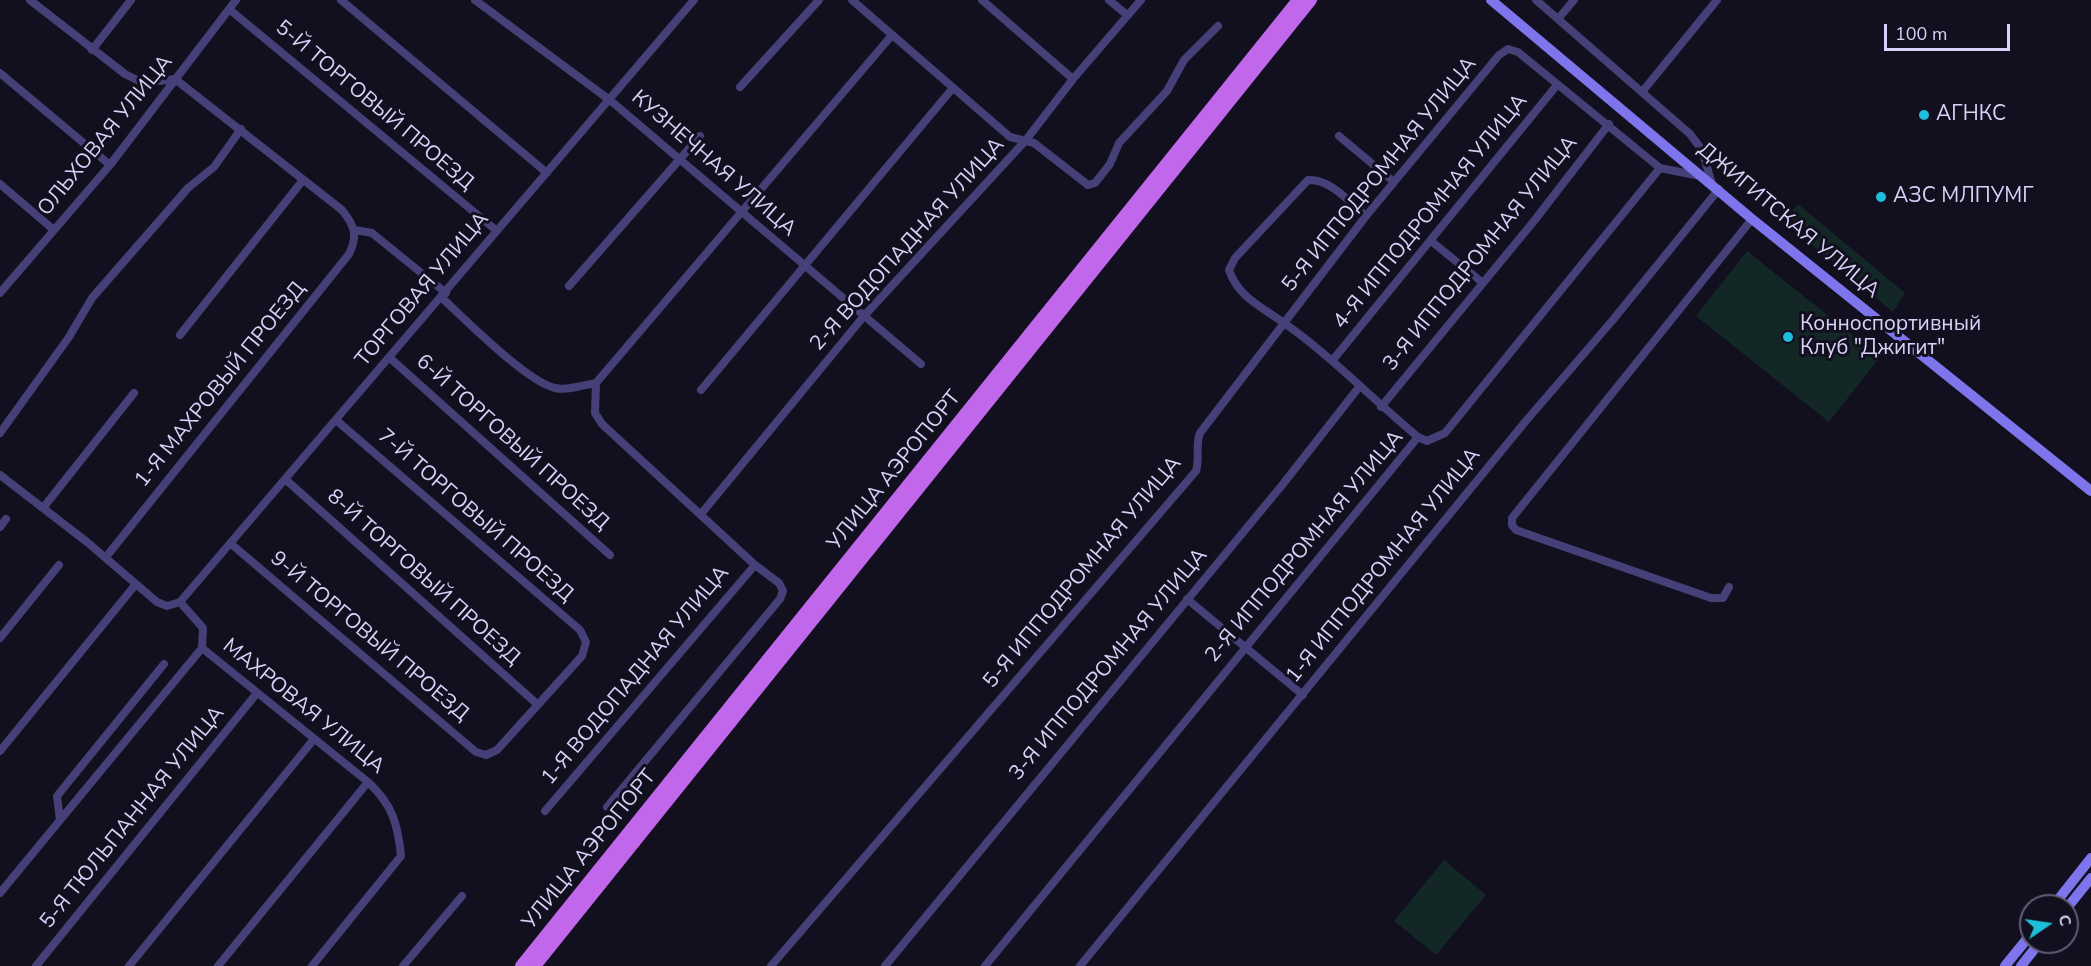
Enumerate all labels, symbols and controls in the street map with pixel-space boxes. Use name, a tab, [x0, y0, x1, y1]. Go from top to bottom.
scale bar	[1887, 12, 2013, 50]
street label: 5-Й ТОРГОВЫЙ ПРОЕЗД	[270, 16, 478, 196]
text: 100 m	[1895, 22, 1947, 46]
street label: ОЛЬХОВАЯ УЛИЦА	[33, 50, 179, 222]
street label: 5-Я ИППОДРОМНАЯ УЛИЦА	[1277, 53, 1483, 297]
street label: КУЗНЕЧНАЯ УЛИЦА	[625, 86, 801, 242]
street label: 4-Я ИППОДРОМНАЯ УЛИЦА	[1328, 90, 1534, 334]
place label: АГНКС	[1936, 102, 2006, 128]
marker: АГНКС	[1917, 108, 1931, 122]
street label: 3-Я ИППОДРОМНАЯ УЛИЦА	[1378, 132, 1584, 376]
street label: 2-Я ВОДОПАДНАЯ УЛИЦА	[806, 133, 1010, 357]
street label: ДЖИГИТСКАЯ УЛИЦА	[1692, 138, 1884, 304]
place label: АЗС МЛПУМГ	[1893, 184, 2034, 210]
marker: АЗС МЛПУМГ	[1874, 190, 1888, 204]
street label: ТОРГОВАЯ УЛИЦА	[351, 208, 495, 372]
street label: 1-Я МАХРОВЫЙ ПРОЕЗД	[130, 277, 312, 493]
place label: Конноспортивный Клуб "Джигит"	[1800, 312, 1981, 362]
marker: Конноспортивный Клуб "Джигит"	[1781, 330, 1795, 344]
street label: 6-Й ТОРГОВЫЙ ПРОЕЗД	[410, 350, 614, 536]
street label: УЛИЦА АЭРОПОРТ	[823, 386, 967, 556]
street label: 7-Й ТОРГОВЫЙ ПРОЕЗД	[372, 424, 578, 608]
street label: 2-Я ИППОДРОМНАЯ УЛИЦА	[1201, 426, 1409, 668]
street label: 1-Я ИППОДРОМНАЯ УЛИЦА	[1281, 444, 1487, 688]
street label: 5-Я ИППОДРОМНАЯ УЛИЦА	[979, 452, 1187, 694]
street label: 8-Й ТОРГОВЫЙ ПРОЕЗД	[321, 485, 525, 671]
street label: 3-Я ИППОДРОМНАЯ УЛИЦА	[1005, 544, 1213, 786]
street label: 9-Й ТОРГОВЫЙ ПРОЕЗД	[265, 547, 473, 727]
street label: 1-Я ВОДОПАДНАЯ УЛИЦА	[537, 561, 735, 791]
street label: МАХРОВАЯ УЛИЦА	[217, 634, 389, 780]
street label: 5-Я ТЮЛЬПАННАЯ УЛИЦА	[35, 702, 231, 934]
street label: УЛИЦА АЭРОПОРТ	[518, 765, 662, 935]
north arrow	[2019, 894, 2079, 954]
text: С	[2053, 913, 2077, 928]

